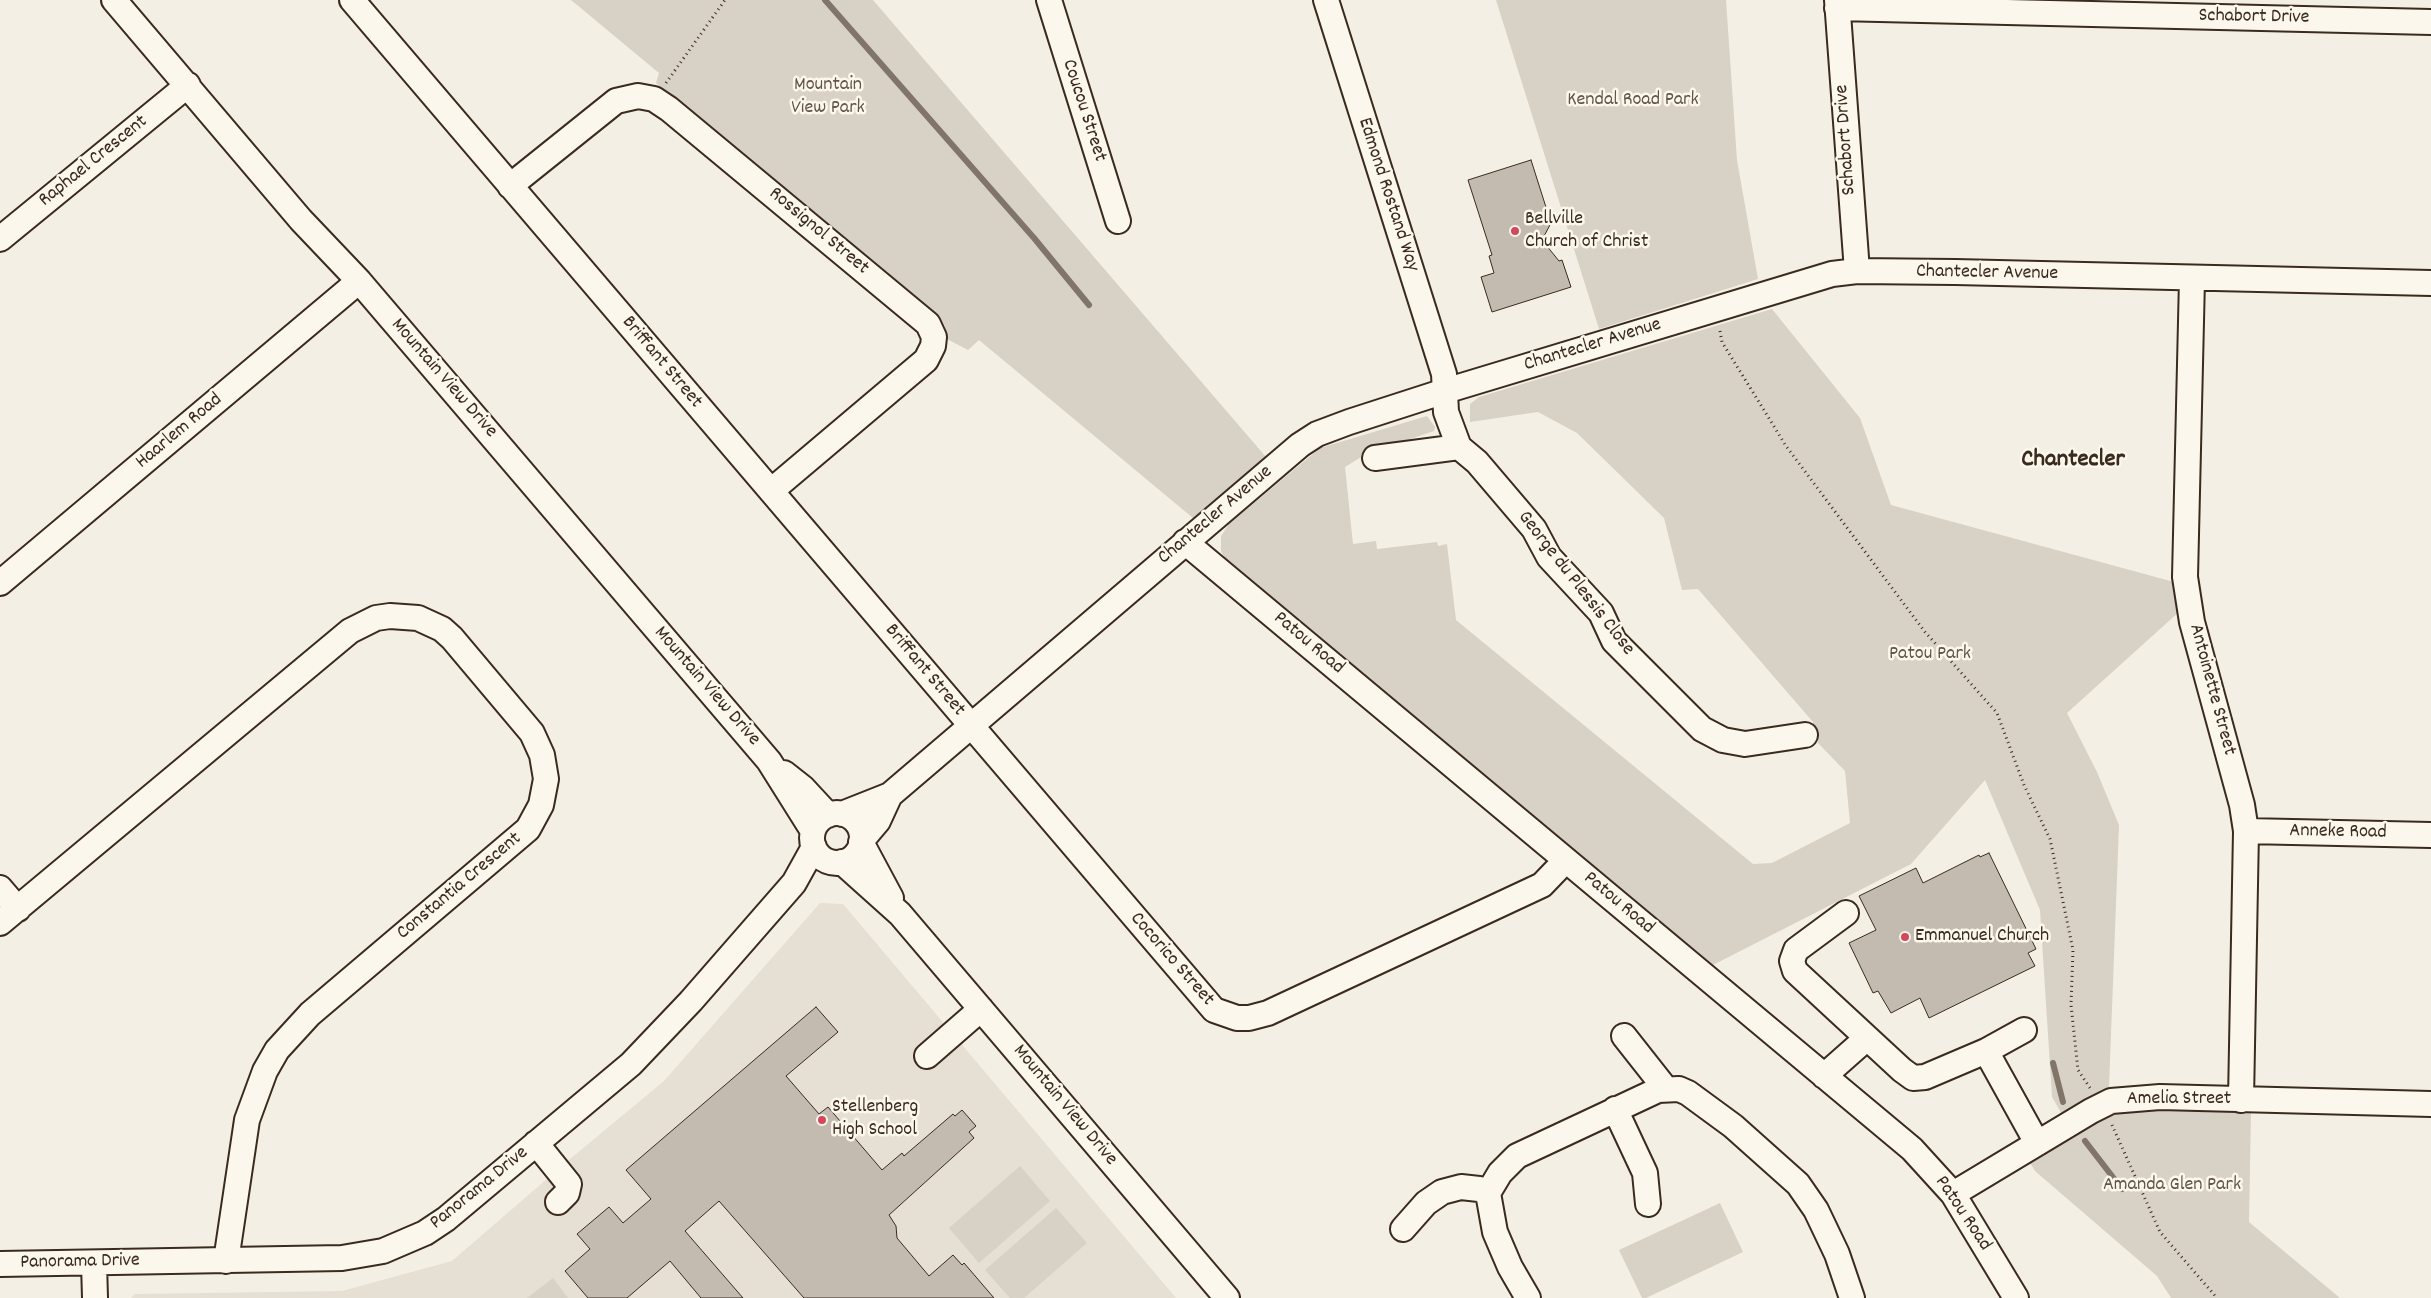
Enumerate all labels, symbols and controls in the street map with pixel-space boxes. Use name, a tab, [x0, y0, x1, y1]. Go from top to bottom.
street label: Schabort Drive	[2198, 5, 2310, 31]
street label: Coucou Street	[1055, 57, 1111, 165]
park label: Mountain View Park	[791, 74, 865, 121]
street label: Schabort Drive	[1831, 84, 1863, 196]
park label: Kendal Road Park	[1567, 89, 1699, 113]
street label: Raphael Crescent	[35, 111, 153, 213]
street label: Edmond Rostand Way	[1351, 115, 1423, 275]
street label: Rossignol Street	[763, 183, 873, 281]
place label: Bellville Church of Christ	[1525, 208, 1648, 255]
marker: Bellville Church of Christ	[1509, 225, 1521, 237]
street label: Chantecler Avenue	[1916, 261, 2058, 287]
street label: Briffant Street	[615, 312, 707, 414]
street label: Mountain View Drive	[384, 314, 502, 444]
street label: Chantecler Avenue	[1522, 314, 1664, 378]
street label: Haarlem Road	[132, 389, 228, 475]
district label: Chantecler	[2021, 447, 2125, 477]
street label: Chantecler Avenue	[1154, 461, 1278, 571]
street label: George du Plessis Close	[1511, 507, 1639, 661]
street label: Patou Road	[1268, 607, 1348, 681]
street label: Briffant Street	[878, 620, 970, 722]
street label: Mountain View Drive	[647, 622, 765, 752]
street label: Antoinette Street	[2182, 622, 2240, 758]
park label: Patou Park	[1889, 643, 1971, 667]
street label: Anneke Road	[2289, 820, 2387, 846]
street label: Constantia Crescent	[393, 828, 527, 946]
street label: Patou Road	[1578, 867, 1658, 941]
street label: Cocorico Street	[1124, 908, 1218, 1012]
place label: Emmanuel Church	[1915, 925, 2049, 949]
marker: Emmanuel Church	[1899, 931, 1911, 943]
street label: Mountain View Drive	[1006, 1041, 1122, 1171]
street label: Amelia Street	[2127, 1088, 2231, 1112]
place label: Stellenberg High School	[832, 1096, 918, 1143]
marker: Stellenberg High School	[816, 1114, 828, 1126]
street label: Panorama Drive	[426, 1142, 534, 1236]
street label: Patou Road	[1928, 1172, 1996, 1256]
park label: Amanda Glen Park	[2103, 1174, 2241, 1198]
street label: Panorama Drive	[20, 1250, 140, 1276]

